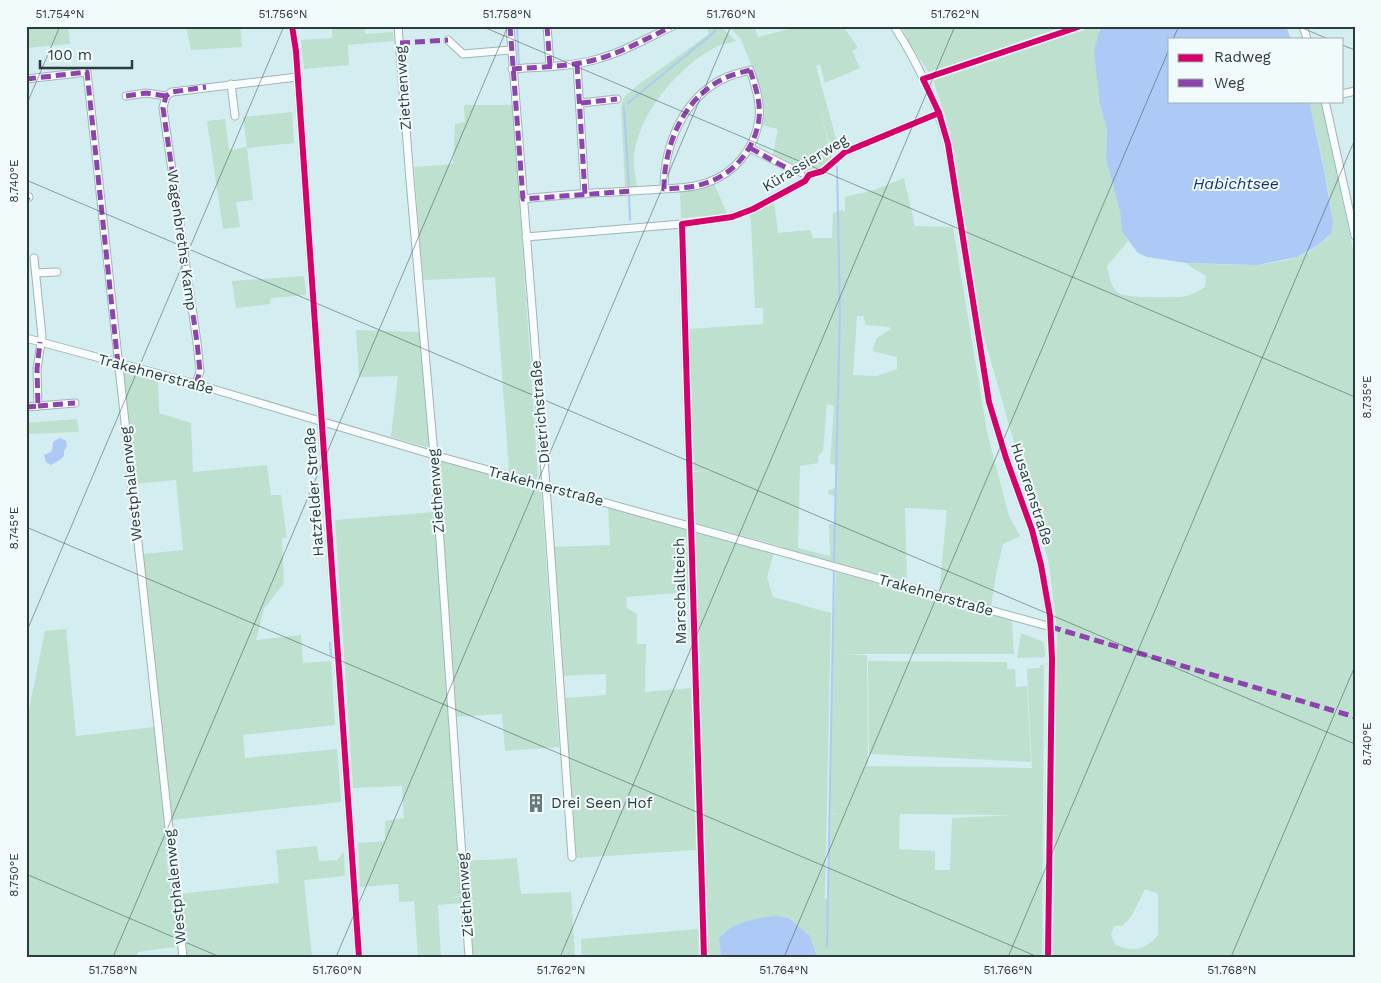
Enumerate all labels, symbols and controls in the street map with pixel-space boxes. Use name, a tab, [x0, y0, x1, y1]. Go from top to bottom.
text: 51.754°N	[35, 7, 85, 21]
text: 51.756°N	[258, 7, 308, 21]
text: 51.758°N	[482, 7, 532, 21]
text: 51.760°N	[706, 7, 756, 21]
text: 51.762°N	[931, 7, 979, 21]
scale bar	[40, 38, 132, 70]
legend	[1168, 38, 1344, 102]
street label: Ziethenweg	[391, 45, 415, 131]
text: 100 m	[48, 46, 92, 64]
text: Radweg	[1214, 48, 1271, 66]
text: Weg	[1214, 74, 1245, 92]
street label: Kürassierweg	[759, 130, 851, 196]
text: 8.740°E	[7, 159, 21, 203]
street label: Wagenbreths Kamp	[163, 168, 201, 312]
water label: Habichtsee	[1193, 174, 1279, 193]
street label: Trakehnerstraße	[96, 350, 216, 398]
street label: Dietrichstraße	[527, 360, 553, 464]
text: 8.735°E	[1360, 375, 1374, 419]
street label: Westphalenweg	[116, 426, 146, 542]
street label: Hatzfelder Straße	[301, 427, 327, 557]
street label: Husarenstraße	[1007, 440, 1057, 548]
street label: Ziethenweg	[424, 448, 448, 534]
street label: Trakehnerstraße	[486, 462, 606, 510]
text: 8.745°E	[7, 506, 21, 549]
street label: Marschallteich	[670, 538, 690, 644]
street label: Trakehnerstraße	[876, 570, 996, 620]
text: 8.740°E	[1360, 722, 1374, 766]
building icon: Drei Seen Hof	[525, 792, 547, 814]
place label: Drei Seen Hof	[551, 794, 652, 812]
street label: Westphalenweg	[160, 829, 190, 945]
street label: Ziethenweg	[453, 852, 477, 938]
text: 8.750°E	[7, 853, 21, 897]
text: 51.758°N	[88, 963, 138, 977]
text: 51.760°N	[312, 963, 362, 977]
text: 51.762°N	[537, 963, 585, 977]
text: 51.764°N	[759, 963, 809, 977]
text: 51.766°N	[983, 963, 1033, 977]
text: 51.768°N	[1207, 963, 1257, 977]

